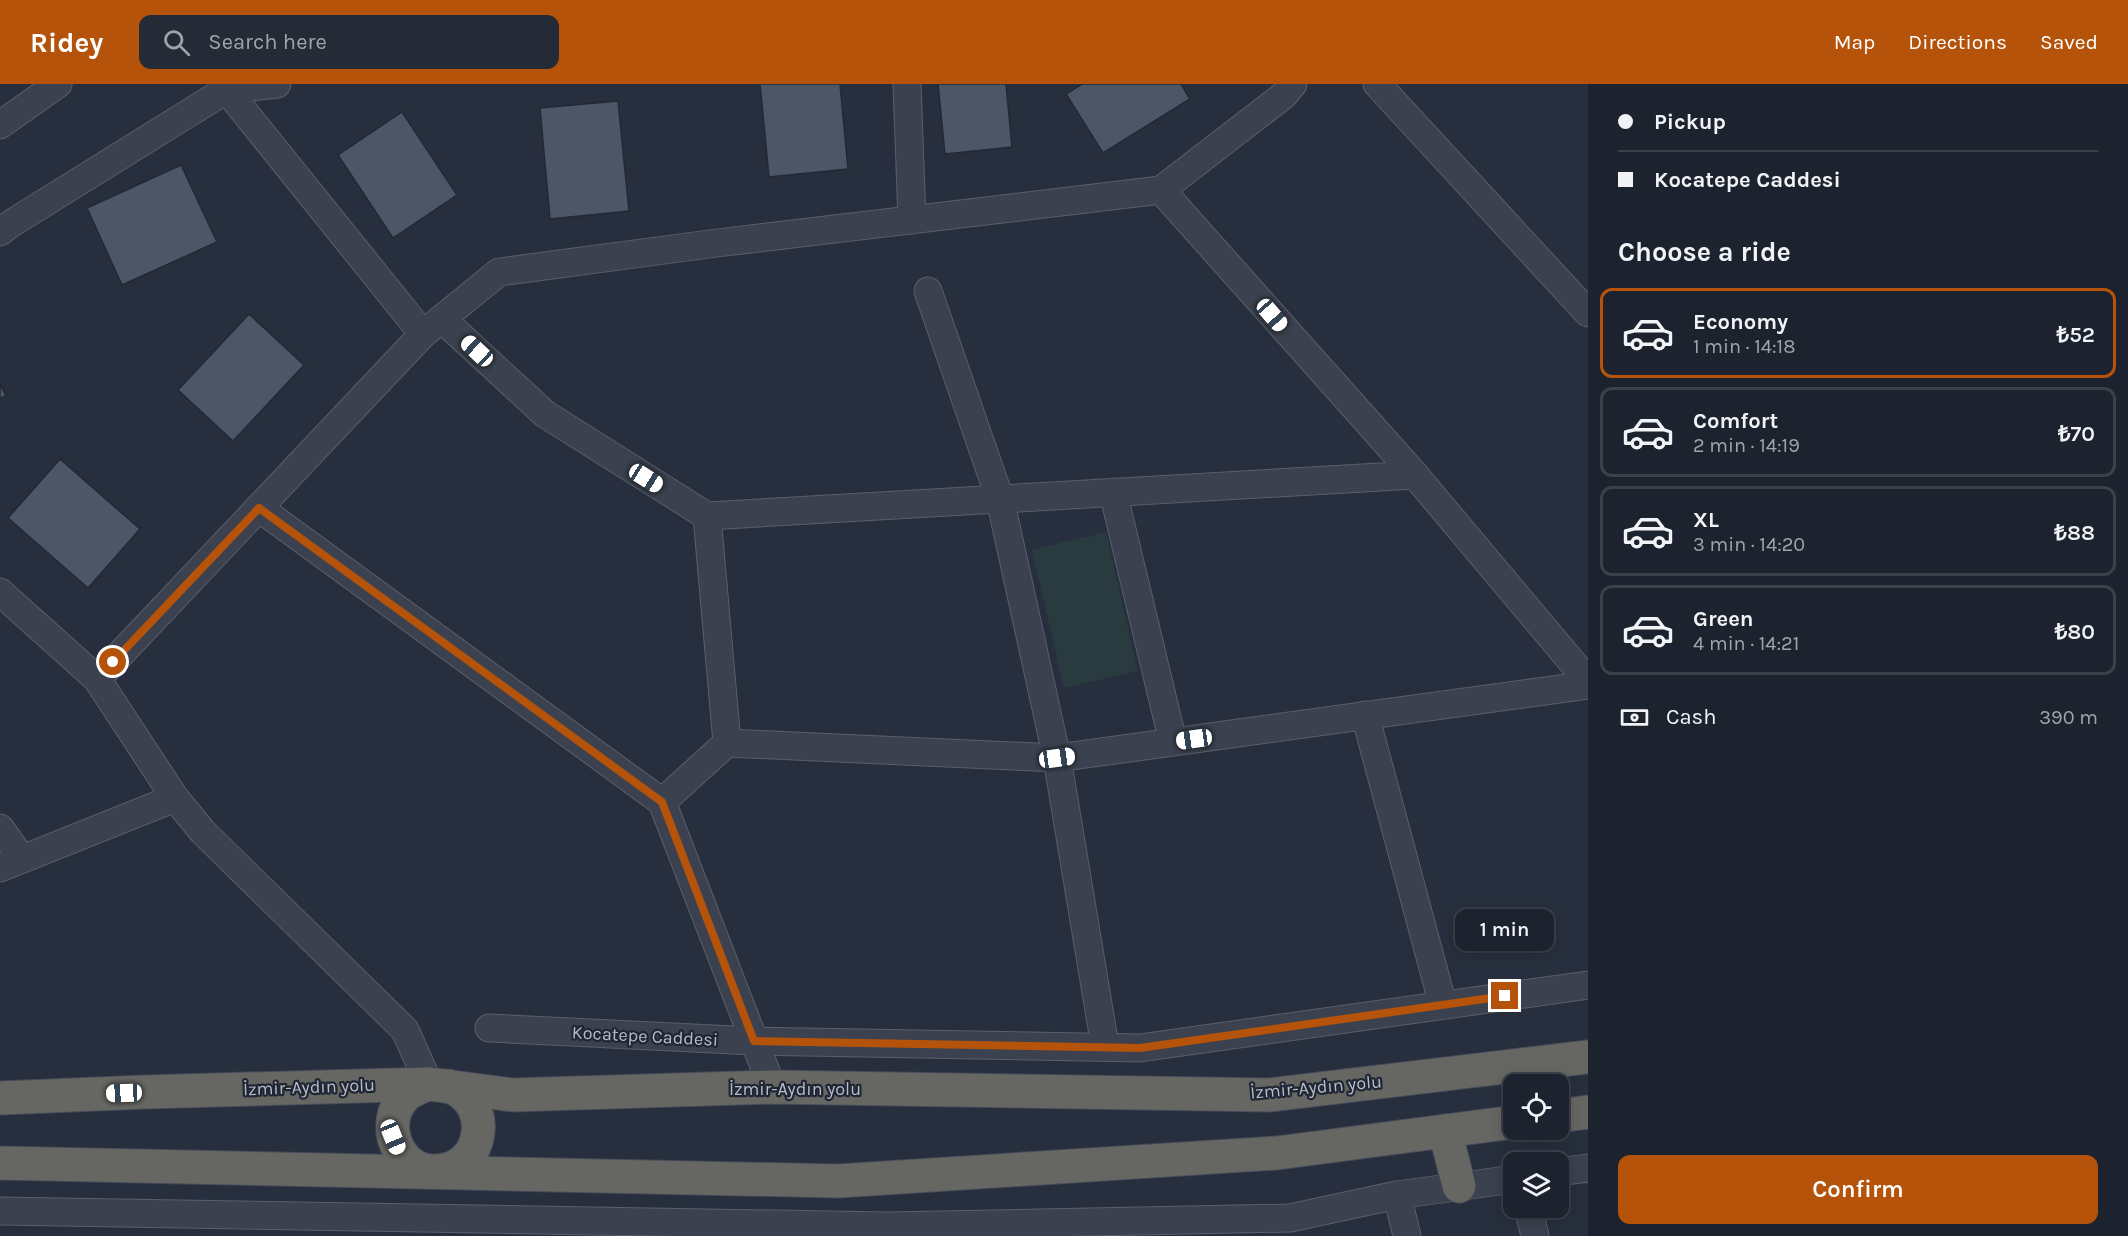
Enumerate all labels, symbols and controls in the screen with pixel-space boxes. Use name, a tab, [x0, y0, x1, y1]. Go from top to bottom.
search box	[139, 15, 559, 69]
text: Ridey	[30, 26, 103, 59]
icon: search	[160, 26, 193, 59]
text: Search here	[208, 29, 327, 55]
text: Map	[1834, 30, 1875, 54]
text: Directions	[1908, 30, 2007, 54]
text: Saved	[2040, 30, 2098, 54]
text: Pickup	[1654, 109, 1726, 135]
text: Kocatepe Caddesi	[1654, 167, 1841, 193]
text: Choose a ride	[1618, 236, 1791, 268]
car	[1253, 296, 1291, 334]
icon: car	[1621, 306, 1675, 360]
text: Economy	[1693, 309, 1788, 335]
text: ₺52	[2057, 322, 2095, 348]
car	[458, 332, 496, 370]
text: 1 min · 14:18	[1693, 335, 1795, 358]
icon: car	[1621, 405, 1675, 459]
text: Comfort	[1693, 408, 1778, 434]
text: ₺70	[2058, 421, 2095, 447]
text: 2 min · 14:19	[1693, 434, 1800, 457]
car	[626, 461, 666, 495]
icon: car	[1621, 504, 1675, 558]
text: XL	[1693, 507, 1719, 533]
text: ₺88	[2054, 520, 2095, 546]
text: 3 min · 14:20	[1693, 533, 1805, 556]
icon: car	[1621, 603, 1675, 657]
text: Green	[1693, 606, 1754, 632]
text: ₺80	[2055, 619, 2095, 645]
text: 4 min · 14:21	[1693, 632, 1799, 655]
route start	[99, 648, 126, 675]
icon: cash	[1618, 701, 1651, 734]
text: Cash	[1666, 704, 1716, 730]
text: 390 m	[2039, 706, 2098, 729]
car	[1175, 728, 1213, 750]
car	[1038, 747, 1076, 769]
callout: 1 min	[1456, 909, 1555, 951]
text: 1 min	[1480, 918, 1529, 941]
route end	[1491, 982, 1518, 1009]
street label: Kocatepe Caddesi	[571, 1021, 719, 1051]
street label: İzmir-Aydın yolu	[1249, 1070, 1383, 1104]
street label: İzmir-Aydın yolu	[243, 1074, 375, 1100]
map controls	[1503, 1074, 1569, 1218]
button: locate	[1503, 1074, 1569, 1140]
street label: İzmir-Aydın yolu	[729, 1078, 861, 1100]
car	[106, 1083, 142, 1103]
car	[378, 1117, 408, 1157]
button: layers	[1503, 1152, 1569, 1218]
button: Confirm	[1618, 1155, 2098, 1224]

